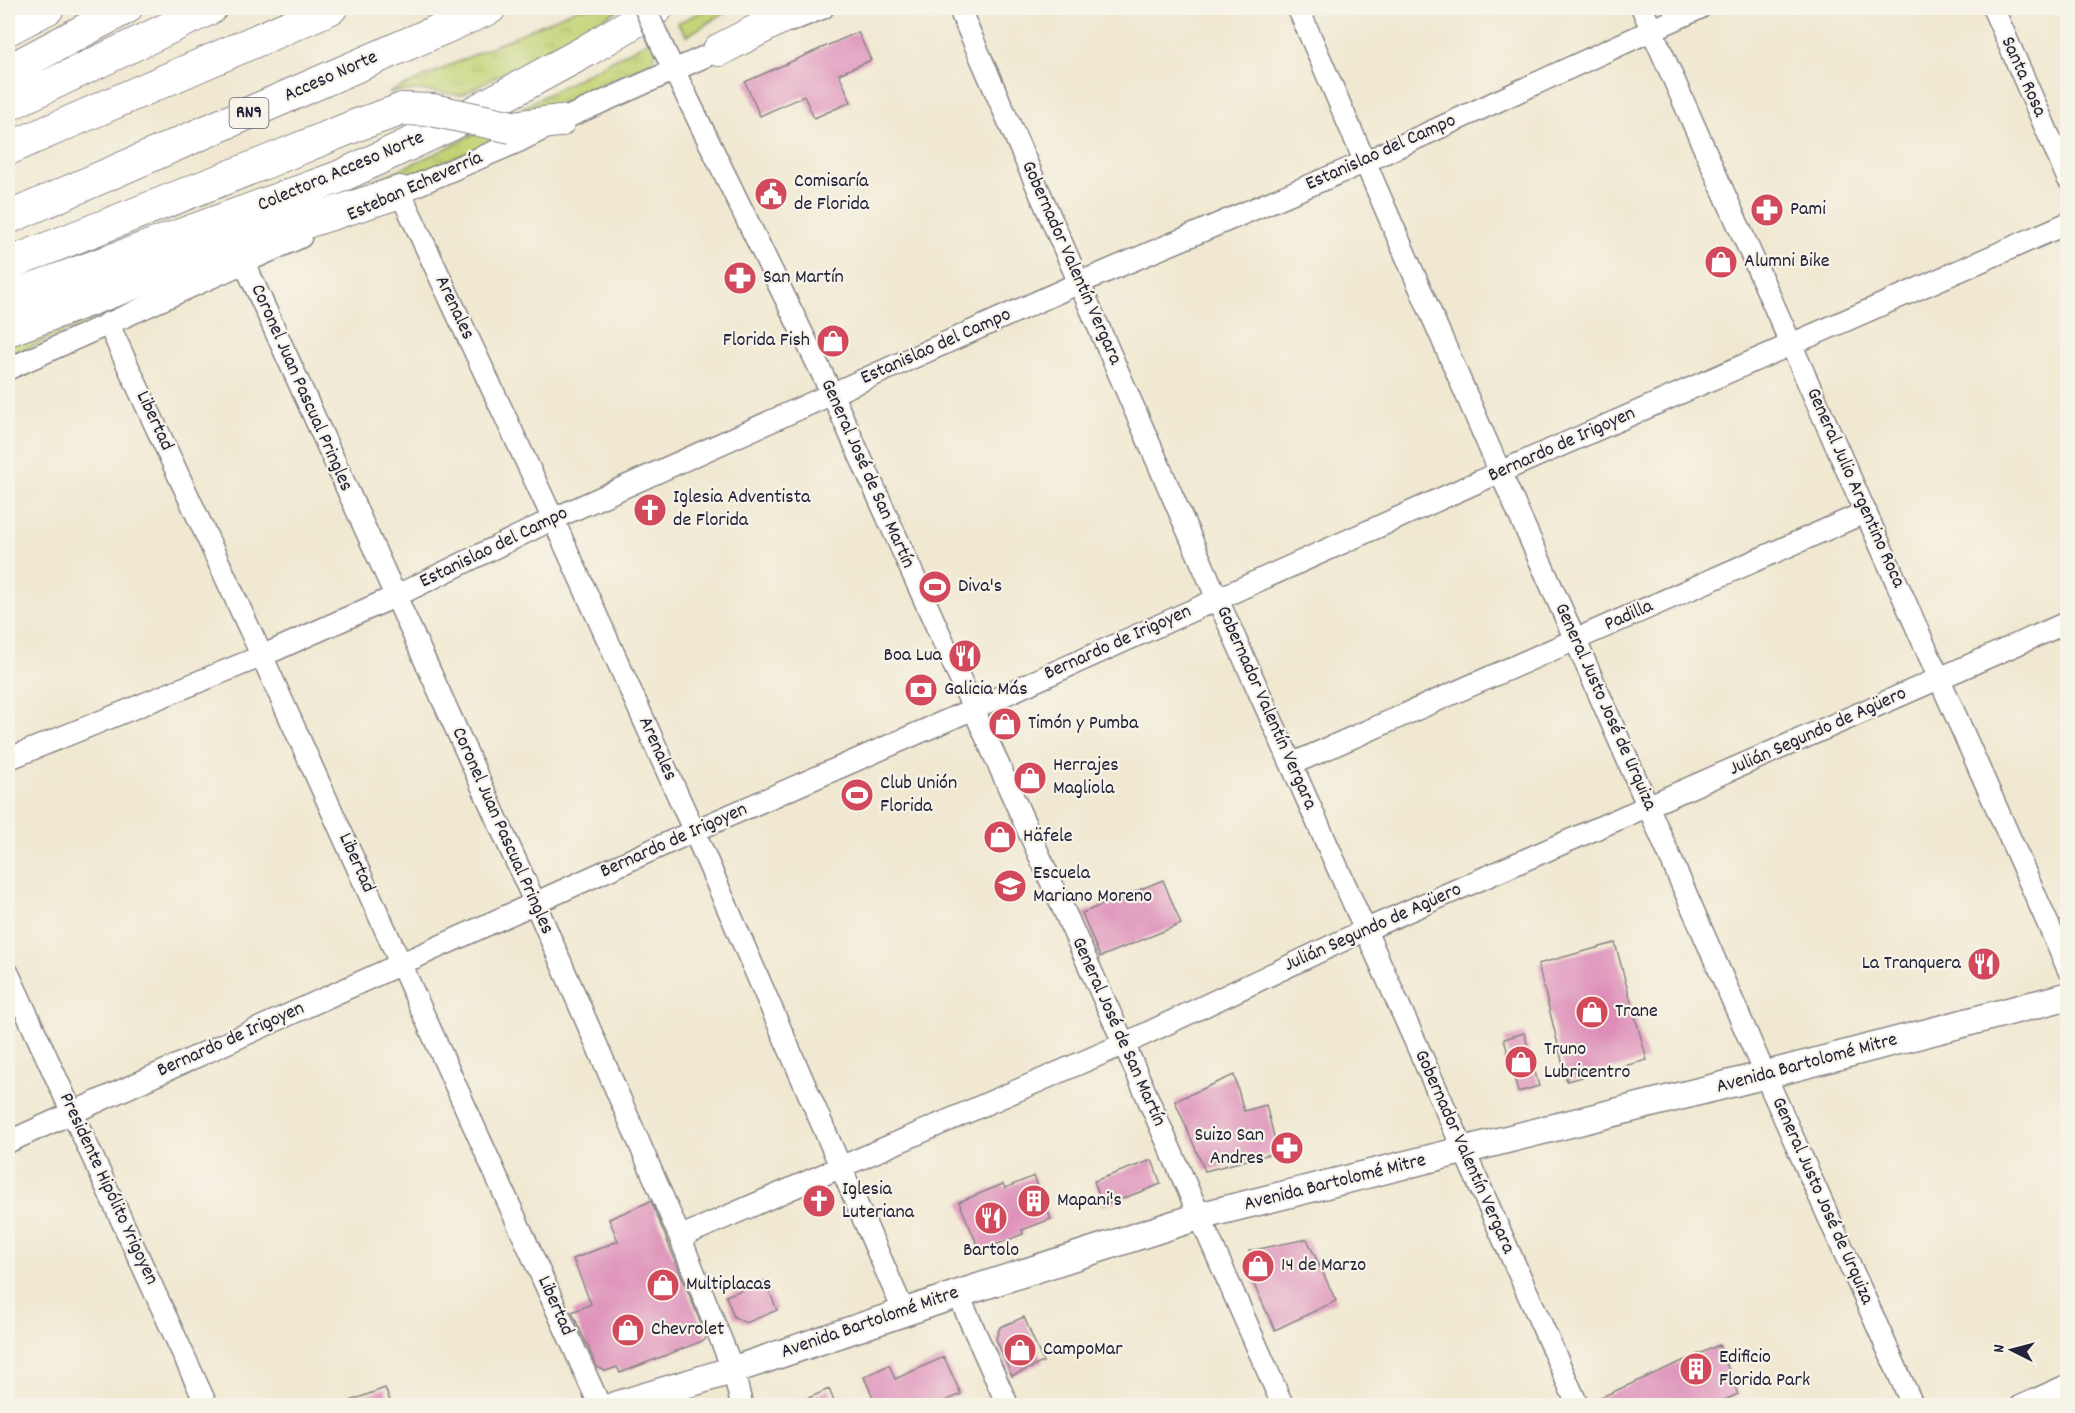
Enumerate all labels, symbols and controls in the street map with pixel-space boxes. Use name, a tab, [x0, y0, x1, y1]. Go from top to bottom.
street label: Santa Rosa	[1993, 32, 2053, 122]
street label: Acceso Norte	[280, 44, 383, 110]
road number: RN9	[230, 98, 268, 128]
street label: Estanislao del Campo	[1301, 107, 1461, 199]
street label: Colectora Acceso Norte	[254, 124, 429, 220]
street label: Esteban Echeverría	[343, 144, 488, 229]
street label: Gobernador Valentín Vergara	[1013, 157, 1129, 370]
place label: Comisaría de Florida	[794, 168, 870, 219]
public building icon: Comisaría de Florida	[753, 176, 789, 212]
pharmacy icon: Pami	[1749, 192, 1785, 228]
place label: Pami	[1790, 196, 1826, 224]
shop icon: Alumni Bike	[1703, 244, 1739, 280]
place label: Alumni Bike	[1744, 248, 1830, 276]
pharmacy icon: San Martín	[722, 260, 758, 296]
place label: San Martín	[763, 264, 844, 292]
street label: Arenales	[427, 271, 481, 345]
street label: Coronel Juan Pascual Pringles	[243, 280, 359, 496]
street label: Estanislao del Campo	[856, 301, 1016, 393]
shop icon: Florida Fish	[815, 323, 851, 359]
place label: Florida Fish	[723, 327, 810, 355]
street label: General José de San Martín	[813, 375, 921, 573]
street label: General Julio Argentino Roca	[1798, 384, 1912, 593]
street label: Libertad	[128, 387, 180, 455]
street label: Bernardo de Irigoyen	[1484, 400, 1640, 490]
place label: Iglesia Adventista de Florida	[673, 484, 811, 535]
church icon: Iglesia Adventista de Florida	[632, 492, 668, 528]
street label: Estanislao del Campo	[415, 500, 573, 596]
sports icon: Diva's	[917, 569, 953, 605]
place label: Diva's	[958, 573, 1002, 601]
street label: Padilla	[1600, 593, 1658, 639]
street label: Bernardo de Irigoyen	[1040, 598, 1196, 688]
street label: General Justo José de Urquiza	[1547, 599, 1664, 816]
street label: Gobernador Valentín Vergara	[1208, 602, 1324, 815]
restaurant icon: Boa Lua	[947, 638, 983, 674]
place label: Boa Lua	[883, 642, 943, 670]
bank icon: Galicia Más	[903, 672, 939, 708]
place label: Galicia Más	[944, 676, 1028, 704]
street label: Julián Segundo de Agüero	[1725, 680, 1911, 784]
shop icon: Timón y Pumba	[987, 706, 1023, 742]
place label: Timón y Pumba	[1028, 710, 1139, 738]
street label: Arenales	[630, 712, 684, 786]
street label: Coronel Juan Pascual Pringles	[444, 723, 560, 939]
place label: Herrajes Magliola	[1053, 752, 1119, 803]
shop icon: Herrajes Magliola	[1012, 760, 1048, 796]
place label: Club Unión Florida	[880, 770, 957, 821]
sports icon: Club Unión Florida	[839, 777, 875, 813]
street label: Bernardo de Irigoyen	[596, 796, 752, 886]
shop icon: Häfele	[982, 819, 1018, 855]
place label: Häfele	[1023, 823, 1073, 851]
street label: Libertad	[330, 829, 382, 897]
place label: Escuela Mariano Moreno	[1033, 860, 1152, 911]
school or university icon: Escuela Mariano Moreno	[992, 868, 1028, 904]
street label: Julián Segundo de Agüero	[1280, 876, 1466, 980]
street label: General José de San Martín	[1064, 933, 1172, 1131]
restaurant icon: La Tranquera	[1966, 946, 2002, 982]
place label: La Tranquera	[1862, 950, 1962, 978]
shop icon: Trane	[1574, 994, 1610, 1030]
street label: Bernardo de Irigoyen	[153, 995, 309, 1085]
place label: Trane	[1615, 998, 1658, 1026]
street label: Avenida Bartolomé Mitre	[1713, 1026, 1901, 1102]
place label: Truno Lubricentro	[1544, 1036, 1630, 1087]
shop icon: Truno Lubricentro	[1503, 1044, 1539, 1080]
street label: Gobernador Valentín Vergara	[1406, 1046, 1522, 1259]
street label: Presidente Hipólito Yrigoyen	[51, 1088, 165, 1290]
street label: General Justo José de Urquiza	[1764, 1093, 1881, 1310]
place label: Suizo San Andres	[1194, 1122, 1264, 1173]
pharmacy icon: Suizo San Andres	[1269, 1130, 1305, 1166]
street label: Avenida Bartolomé Mitre	[1241, 1147, 1429, 1219]
place label: Iglesia Luteriana	[842, 1176, 915, 1227]
church icon: Iglesia Luteriana	[801, 1183, 837, 1219]
building icon: Mapani's	[1016, 1183, 1052, 1219]
place label: Mapani's	[1057, 1187, 1122, 1215]
restaurant icon: Bartolo	[973, 1200, 1009, 1236]
place label: Bartolo	[963, 1237, 1019, 1265]
shop icon: 14 de Marzo	[1240, 1248, 1276, 1284]
place label: 14 de Marzo	[1281, 1252, 1366, 1280]
shop icon: Multiplacas	[645, 1267, 681, 1303]
place label: Multiplacas	[686, 1271, 771, 1299]
street label: Libertad	[529, 1272, 581, 1340]
street label: Avenida Bartolomé Mitre	[777, 1279, 963, 1367]
shop icon: Chevrolet	[610, 1312, 646, 1348]
place label: Chevrolet	[651, 1316, 724, 1344]
north arrow	[1982, 1320, 2042, 1380]
shop icon: CampoMar	[1002, 1332, 1038, 1368]
place label: CampoMar	[1043, 1336, 1123, 1364]
text: N	[1988, 1343, 2011, 1354]
place label: Edificio Florida Park	[1719, 1344, 1810, 1395]
building icon: Edificio Florida Park	[1678, 1351, 1714, 1387]

